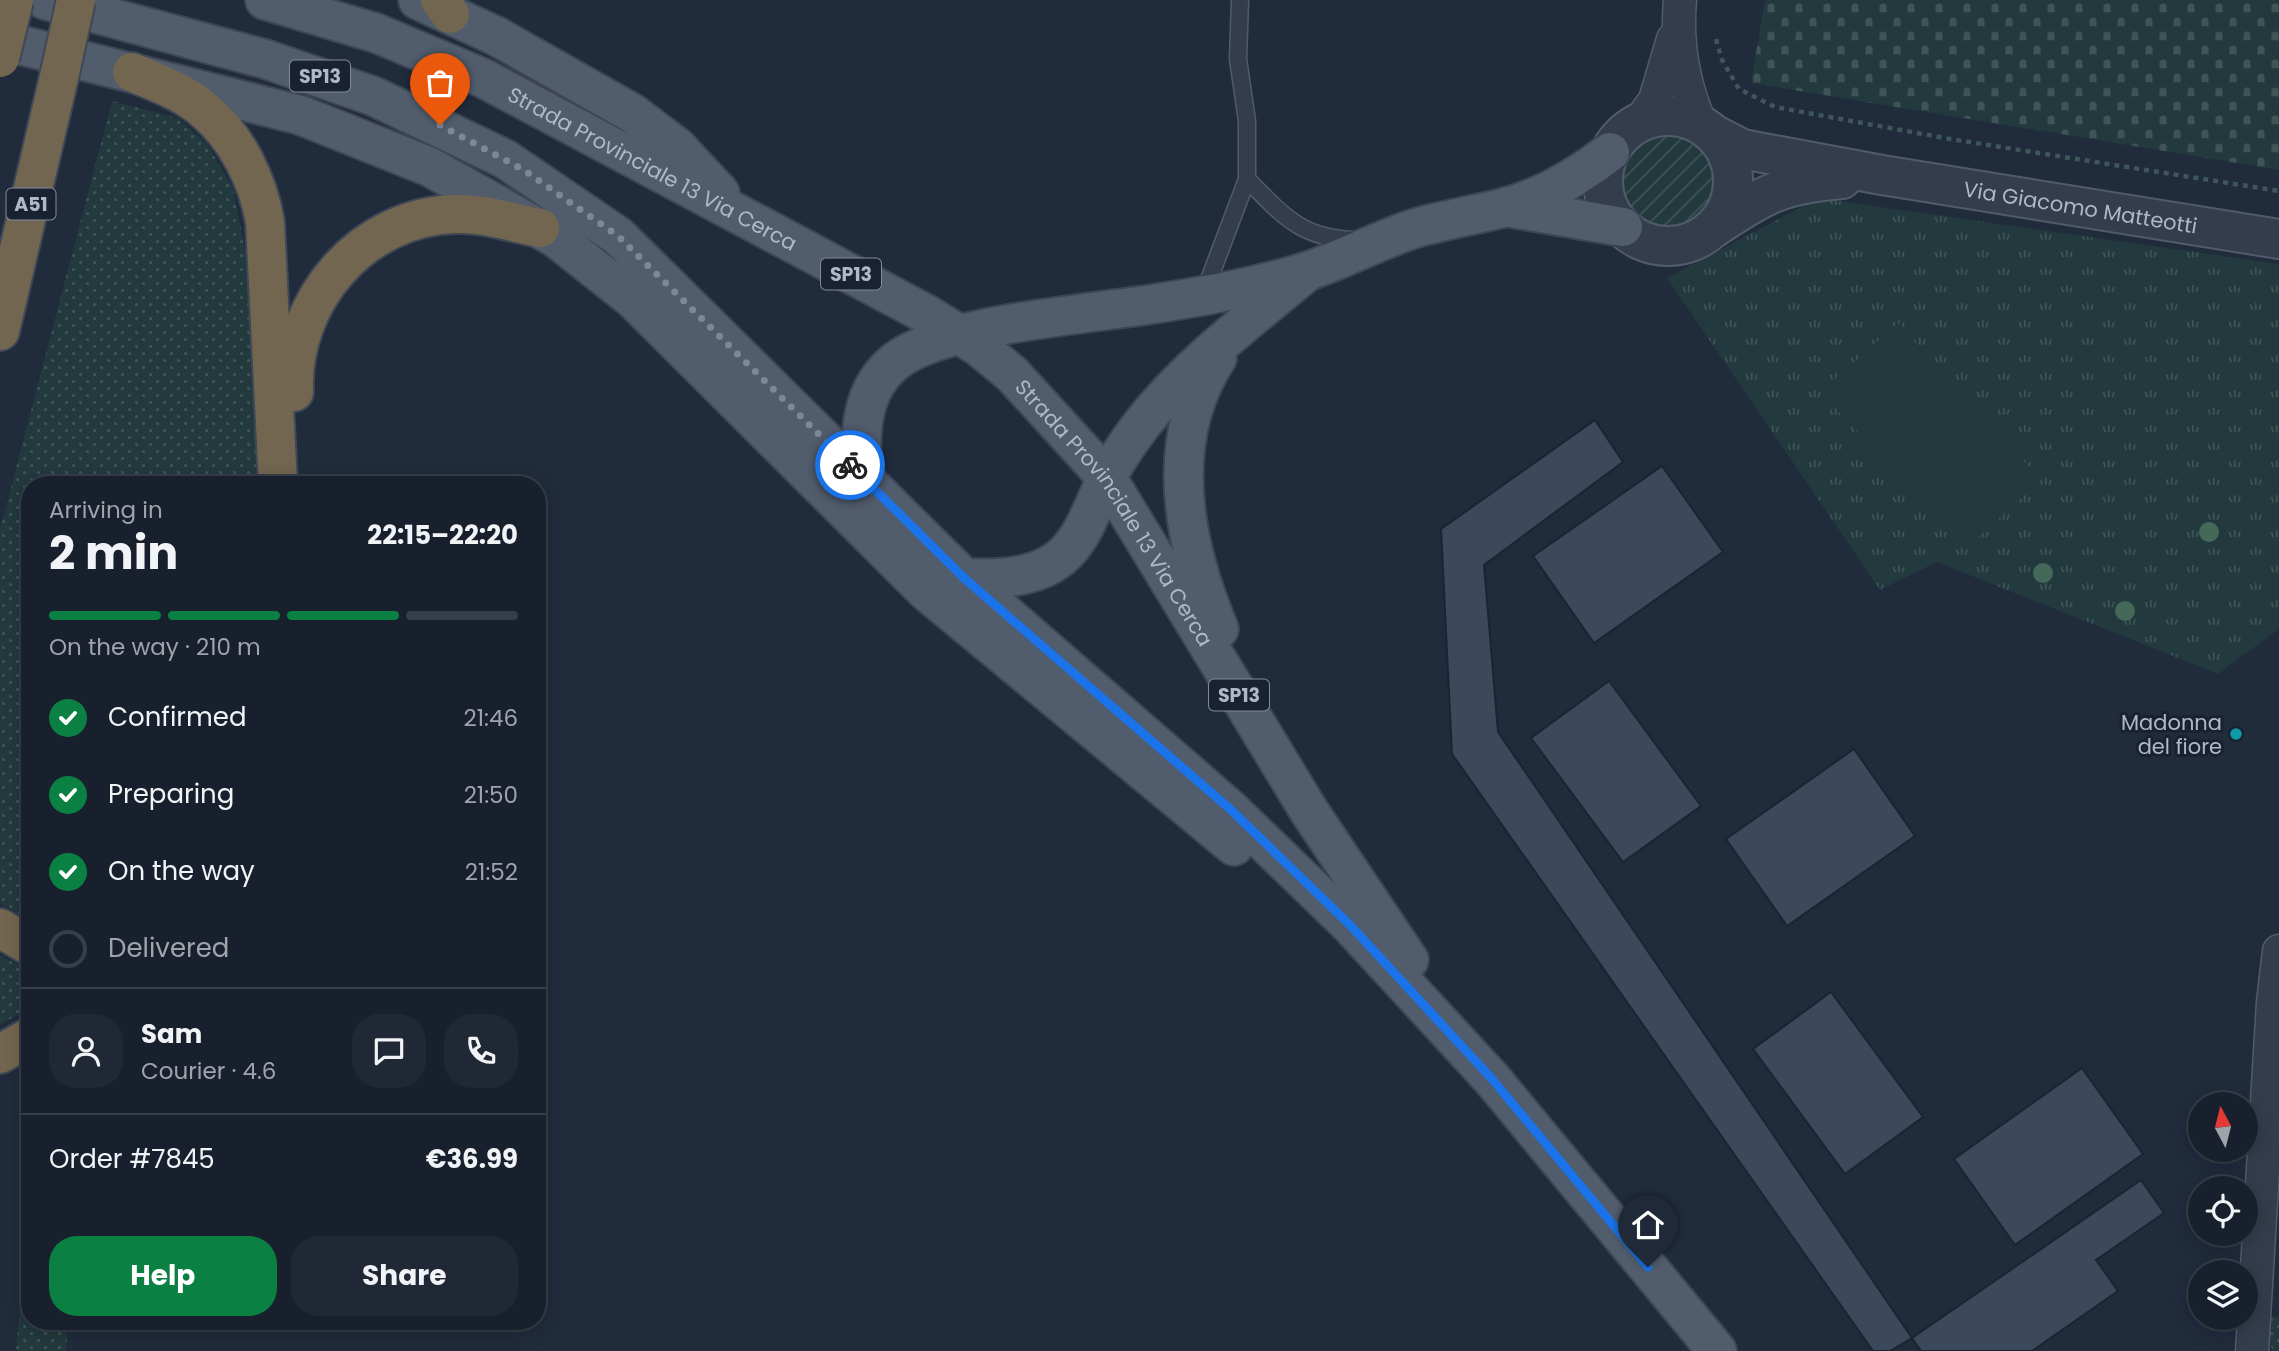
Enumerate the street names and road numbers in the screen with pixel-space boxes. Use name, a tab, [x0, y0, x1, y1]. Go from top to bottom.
road number: SP13	[290, 60, 350, 92]
street label: Strada Provinciale 13 Via Cerca	[503, 79, 802, 257]
street label: Via Giacomo Matteotti	[1961, 174, 2199, 240]
road number: A51	[7, 188, 56, 220]
road number: SP13	[821, 258, 881, 290]
street label: Strada Provinciale 13 Via Cerca	[1009, 372, 1220, 651]
road number: SP13	[1209, 680, 1269, 710]

